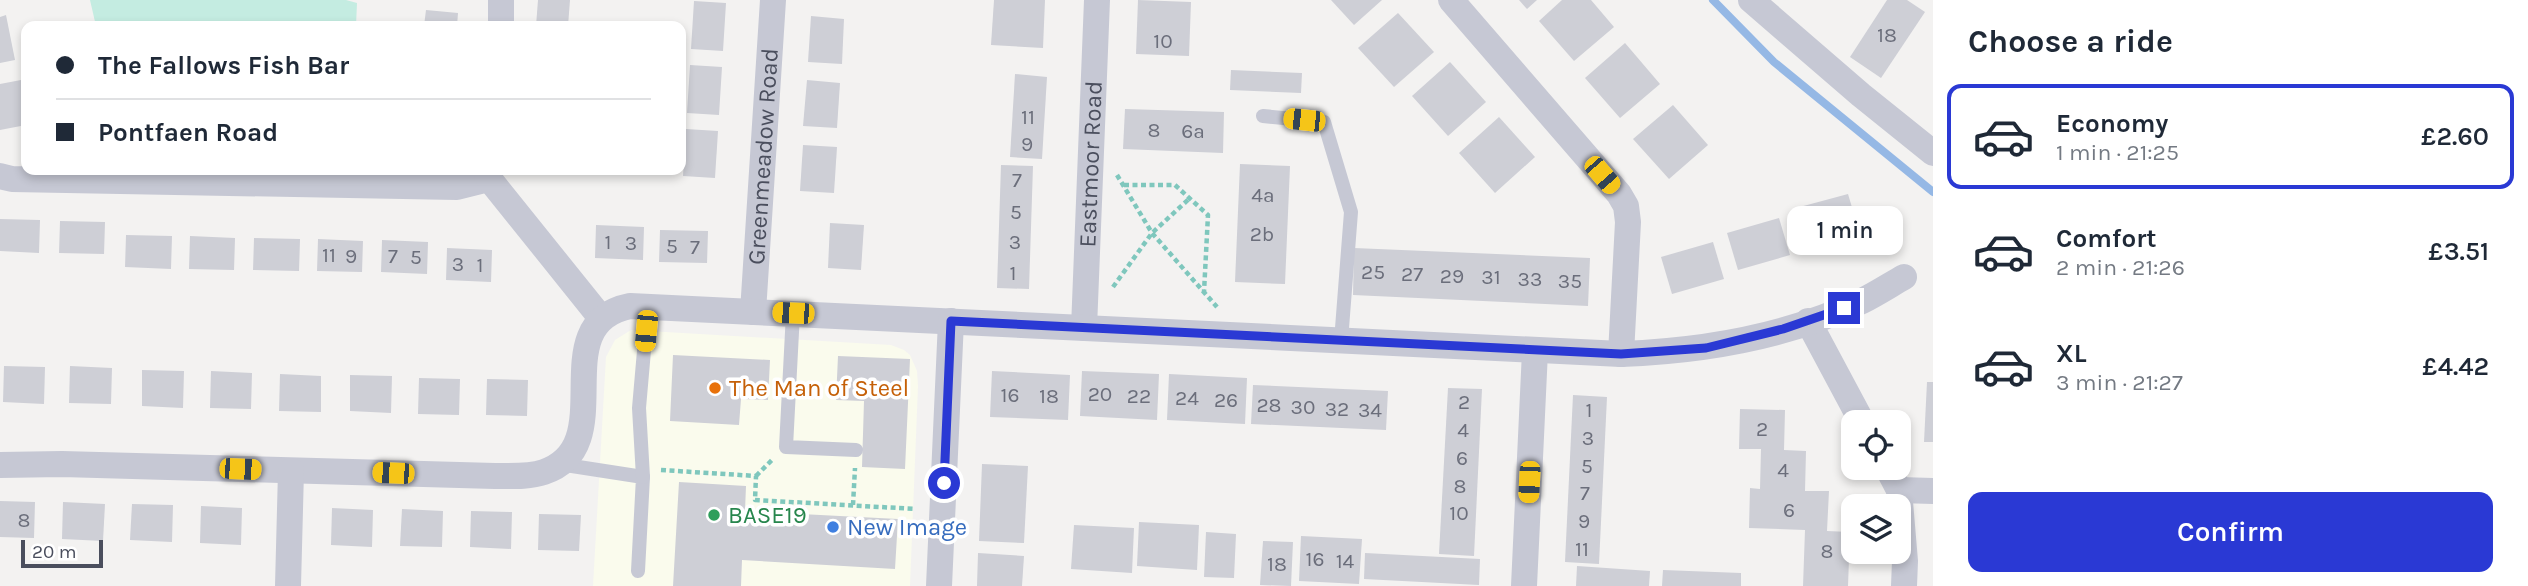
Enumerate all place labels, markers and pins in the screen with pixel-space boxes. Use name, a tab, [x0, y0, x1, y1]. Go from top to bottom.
place label: The Man of Steel	[729, 374, 909, 402]
marker: The Man of Steel	[707, 380, 723, 396]
place label: BASE19	[728, 501, 807, 529]
marker: BASE19	[706, 507, 722, 523]
place label: New Image	[847, 513, 967, 541]
marker: New Image	[825, 519, 841, 535]

